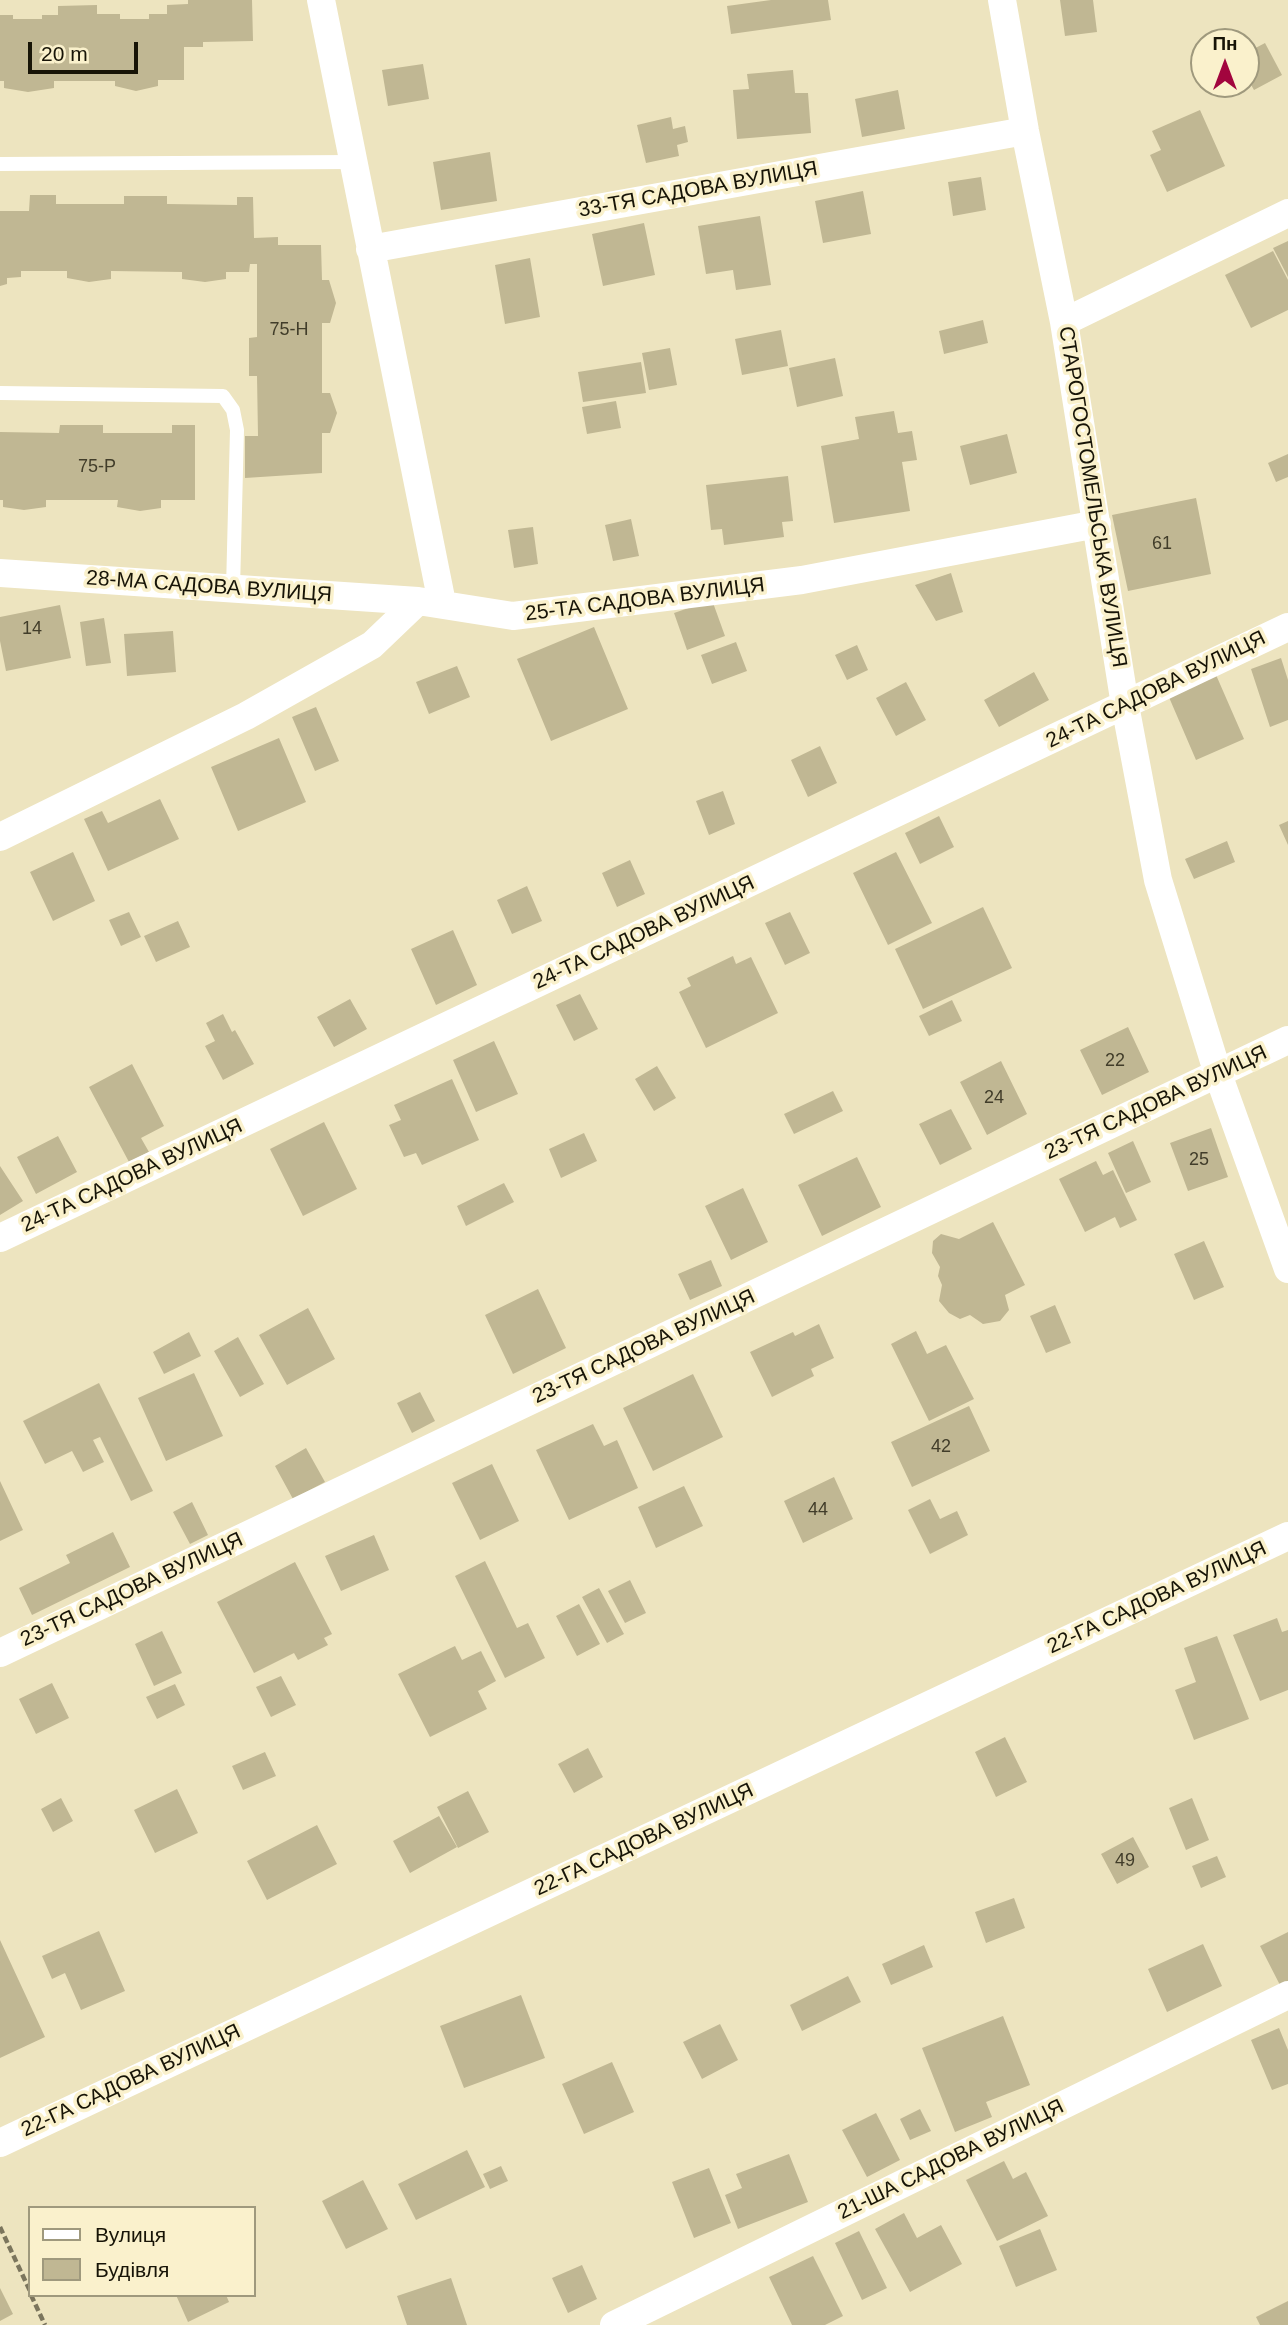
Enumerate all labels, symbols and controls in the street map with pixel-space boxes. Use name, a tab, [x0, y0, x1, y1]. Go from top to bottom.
scale bar	[32, 28, 142, 72]
north arrow	[1190, 28, 1260, 98]
text: Пн	[1212, 33, 1238, 54]
text: 20 m	[41, 42, 88, 65]
street label: 33-ТЯ САДОВА ВУЛИЦЯ	[576, 157, 820, 223]
house number: 75-Н	[269, 319, 309, 341]
street label: СТАРОГОСТОМЕЛЬСЬКА ВУЛИЦЯ	[1053, 325, 1131, 669]
house number: 75-Р	[78, 456, 116, 478]
house number: 61	[1152, 533, 1172, 555]
street label: 28-МА САДОВА ВУЛИЦЯ	[85, 566, 333, 608]
street label: 25-ТА САДОВА ВУЛИЦЯ	[524, 573, 766, 627]
house number: 14	[22, 618, 42, 640]
street label: 24-ТА САДОВА ВУЛИЦЯ	[1042, 626, 1270, 754]
street label: 24-ТА САДОВА ВУЛИЦЯ	[529, 871, 759, 995]
street label: 23-ТЯ САДОВА ВУЛИЦЯ	[1041, 1040, 1271, 1166]
house number: 22	[1105, 1050, 1125, 1072]
house number: 24	[984, 1087, 1004, 1109]
street label: 24-ТА САДОВА ВУЛИЦЯ	[17, 1114, 247, 1238]
house number: 25	[1189, 1149, 1209, 1171]
street label: 23-ТЯ САДОВА ВУЛИЦЯ	[529, 1284, 759, 1410]
house number: 42	[931, 1436, 951, 1458]
house number: 44	[808, 1499, 828, 1521]
street label: 23-ТЯ САДОВА ВУЛИЦЯ	[17, 1527, 247, 1653]
street label: 22-ГА САДОВА ВУЛИЦЯ	[1043, 1536, 1271, 1660]
street label: 22-ГА САДОВА ВУЛИЦЯ	[530, 1778, 758, 1902]
house number: 49	[1115, 1850, 1135, 1872]
street label: 22-ГА САДОВА ВУЛИЦЯ	[17, 2019, 245, 2143]
street label: 21-ША САДОВА ВУЛИЦЯ	[834, 2094, 1068, 2226]
legend	[28, 2206, 256, 2297]
text: Вулиця	[95, 2223, 166, 2246]
text: Будівля	[95, 2258, 169, 2281]

